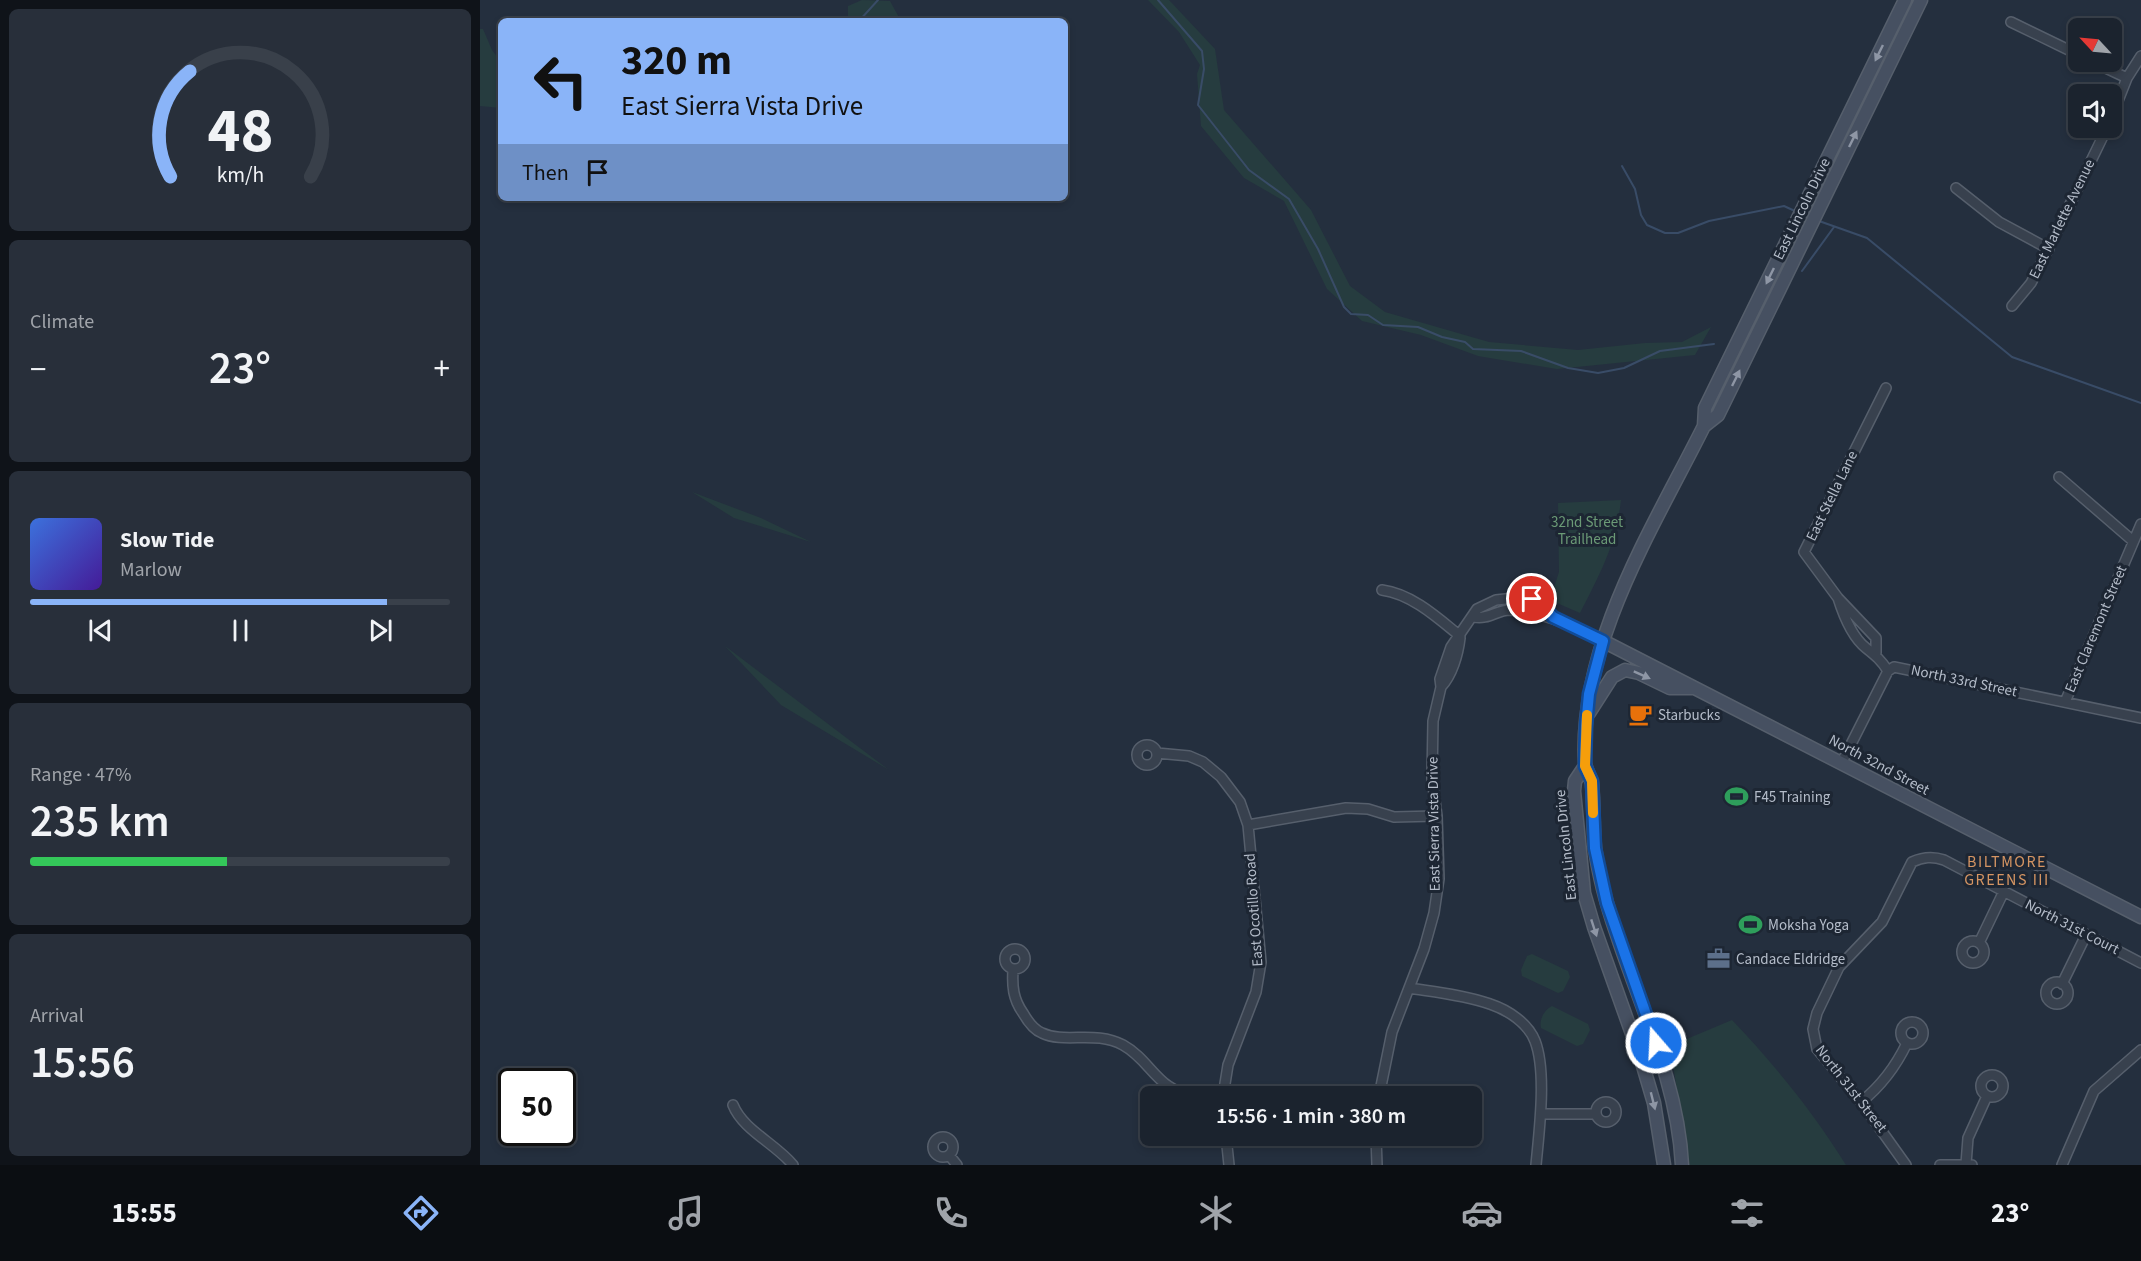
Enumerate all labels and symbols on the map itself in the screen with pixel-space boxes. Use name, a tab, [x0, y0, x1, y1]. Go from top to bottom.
north arrow	[2068, 18, 2122, 72]
one-way arrow	[1874, 44, 1884, 61]
one-way arrow	[1848, 131, 1857, 148]
street label: East Lincoln Drive	[1768, 155, 1836, 263]
street label: East Marlette Avenue	[2024, 156, 2100, 282]
one-way arrow	[1765, 268, 1775, 285]
one-way arrow	[1731, 370, 1740, 387]
street label: East Stella Lane	[1801, 447, 1863, 545]
park label: 32nd Street Trailhead	[1551, 512, 1623, 550]
street label: East Claremont Street	[2060, 562, 2132, 696]
pin	[1506, 573, 1557, 624]
street label: North 33rd Street	[1909, 659, 2019, 703]
one-way arrow	[1633, 670, 1650, 679]
cafe icon: Starbucks	[1627, 702, 1653, 728]
place label: Starbucks	[1658, 705, 1720, 726]
street label: North 32nd Street	[1825, 730, 1933, 800]
street label: East Sierra Vista Drive	[1422, 757, 1446, 891]
sports icon: F45 Training	[1723, 784, 1749, 810]
place label: F45 Training	[1754, 787, 1831, 808]
street label: East Lincoln Drive	[1550, 789, 1582, 901]
district label: BILTMORE GREENS III	[1964, 851, 2050, 891]
street label: East Ocotillo Road	[1240, 853, 1268, 967]
street label: North 31st Court	[2021, 894, 2123, 960]
sports icon: Moksha Yoga	[1737, 912, 1763, 938]
place label: Moksha Yoga	[1768, 915, 1849, 936]
one-way arrow	[1590, 919, 1600, 937]
office icon: Candace Eldridge	[1705, 946, 1731, 972]
place label: Candace Eldridge	[1736, 949, 1845, 970]
position arrow	[1624, 1011, 1688, 1075]
street label: North 31st Street	[1810, 1041, 1892, 1137]
speed limit sign: 50	[498, 1068, 576, 1146]
one-way arrow	[1649, 1092, 1659, 1110]

